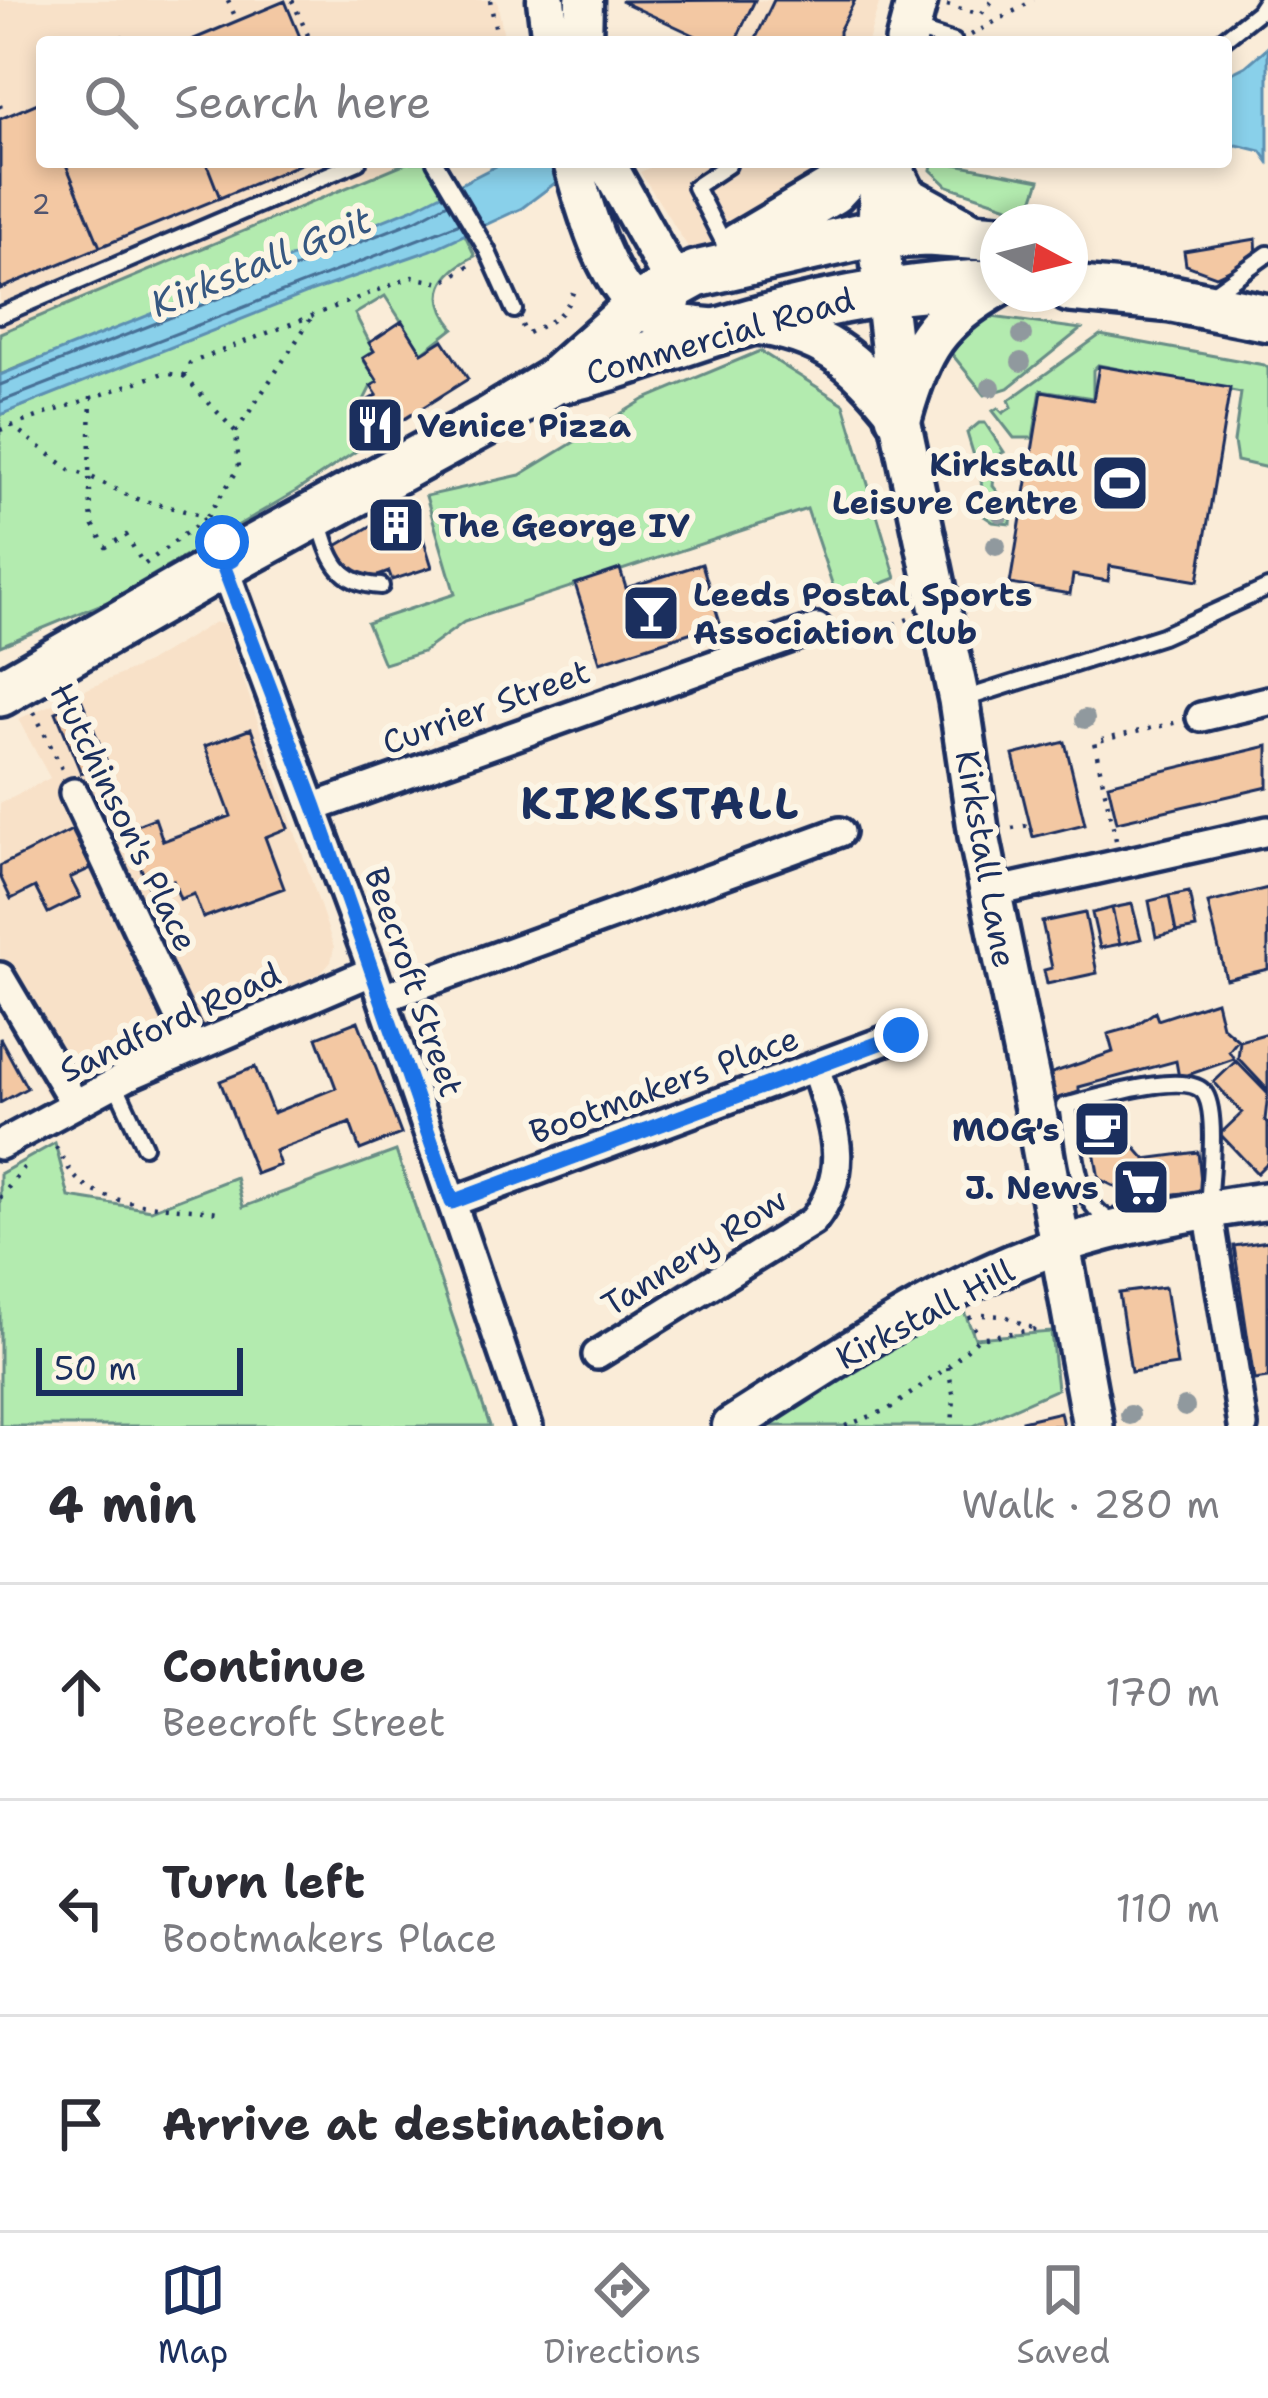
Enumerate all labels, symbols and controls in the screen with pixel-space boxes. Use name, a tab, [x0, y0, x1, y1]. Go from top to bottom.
search box	[36, 36, 1232, 168]
icon: search	[78, 69, 144, 135]
text: Search here	[174, 72, 431, 132]
house number: 2	[32, 186, 50, 223]
water label: Kirkstall Goit	[143, 195, 379, 329]
north arrow	[980, 204, 1088, 312]
street label: Commercial Road	[581, 276, 859, 396]
restaurant icon: Venice Pizza	[344, 394, 406, 456]
place label: Venice Pizza	[417, 403, 631, 448]
place label: Kirkstall Leisure Centre	[832, 442, 1078, 525]
sports icon: Kirkstall Leisure Centre	[1089, 452, 1151, 514]
building icon: The George IV	[365, 494, 427, 556]
place label: The George IV	[438, 503, 690, 548]
route start	[195, 515, 249, 569]
place label: Leeds Postal Sports Association Club	[693, 572, 1032, 655]
bar icon: Leeds Postal Sports Association Club	[620, 582, 682, 644]
street label: Currier Street	[376, 649, 596, 765]
street label: Hutchinson's Place	[39, 675, 209, 959]
street label: Kirkstall Lane	[945, 747, 1027, 971]
district label: KIRKSTALL	[520, 773, 802, 833]
street label: Beecroft Street	[354, 861, 474, 1103]
street label: Sandford Road	[52, 951, 288, 1093]
route end	[874, 1008, 928, 1062]
street label: Bootmakers Place	[523, 1015, 805, 1155]
cafe icon: MOG's	[1071, 1098, 1133, 1160]
place label: MOG's	[952, 1107, 1060, 1152]
supermarket icon: J. News	[1110, 1156, 1172, 1218]
place label: J. News	[965, 1165, 1099, 1210]
street label: Tannery Row	[593, 1177, 795, 1327]
street label: Kirkstall Hill	[828, 1248, 1022, 1380]
scale bar	[36, 1342, 243, 1395]
text: 50 m	[54, 1346, 137, 1391]
text: 4 min	[48, 1470, 197, 1538]
text: Walk · 280 m	[961, 1478, 1220, 1530]
text: Continue	[162, 1636, 366, 1696]
icon: ahead	[48, 1659, 114, 1725]
text: 170 m	[1105, 1666, 1220, 1718]
text: Beecroft Street	[162, 1696, 446, 1748]
text: Turn left	[162, 1852, 365, 1912]
icon: left	[48, 1875, 114, 1941]
text: 110 m	[1116, 1882, 1220, 1934]
text: Bootmakers Place	[162, 1912, 497, 1964]
icon: arrive	[48, 2091, 114, 2157]
text: Arrive at destination	[162, 2094, 665, 2154]
tab: Map	[158, 2257, 228, 2374]
tab: Directions	[544, 2257, 701, 2374]
tab: Saved	[1017, 2257, 1110, 2374]

